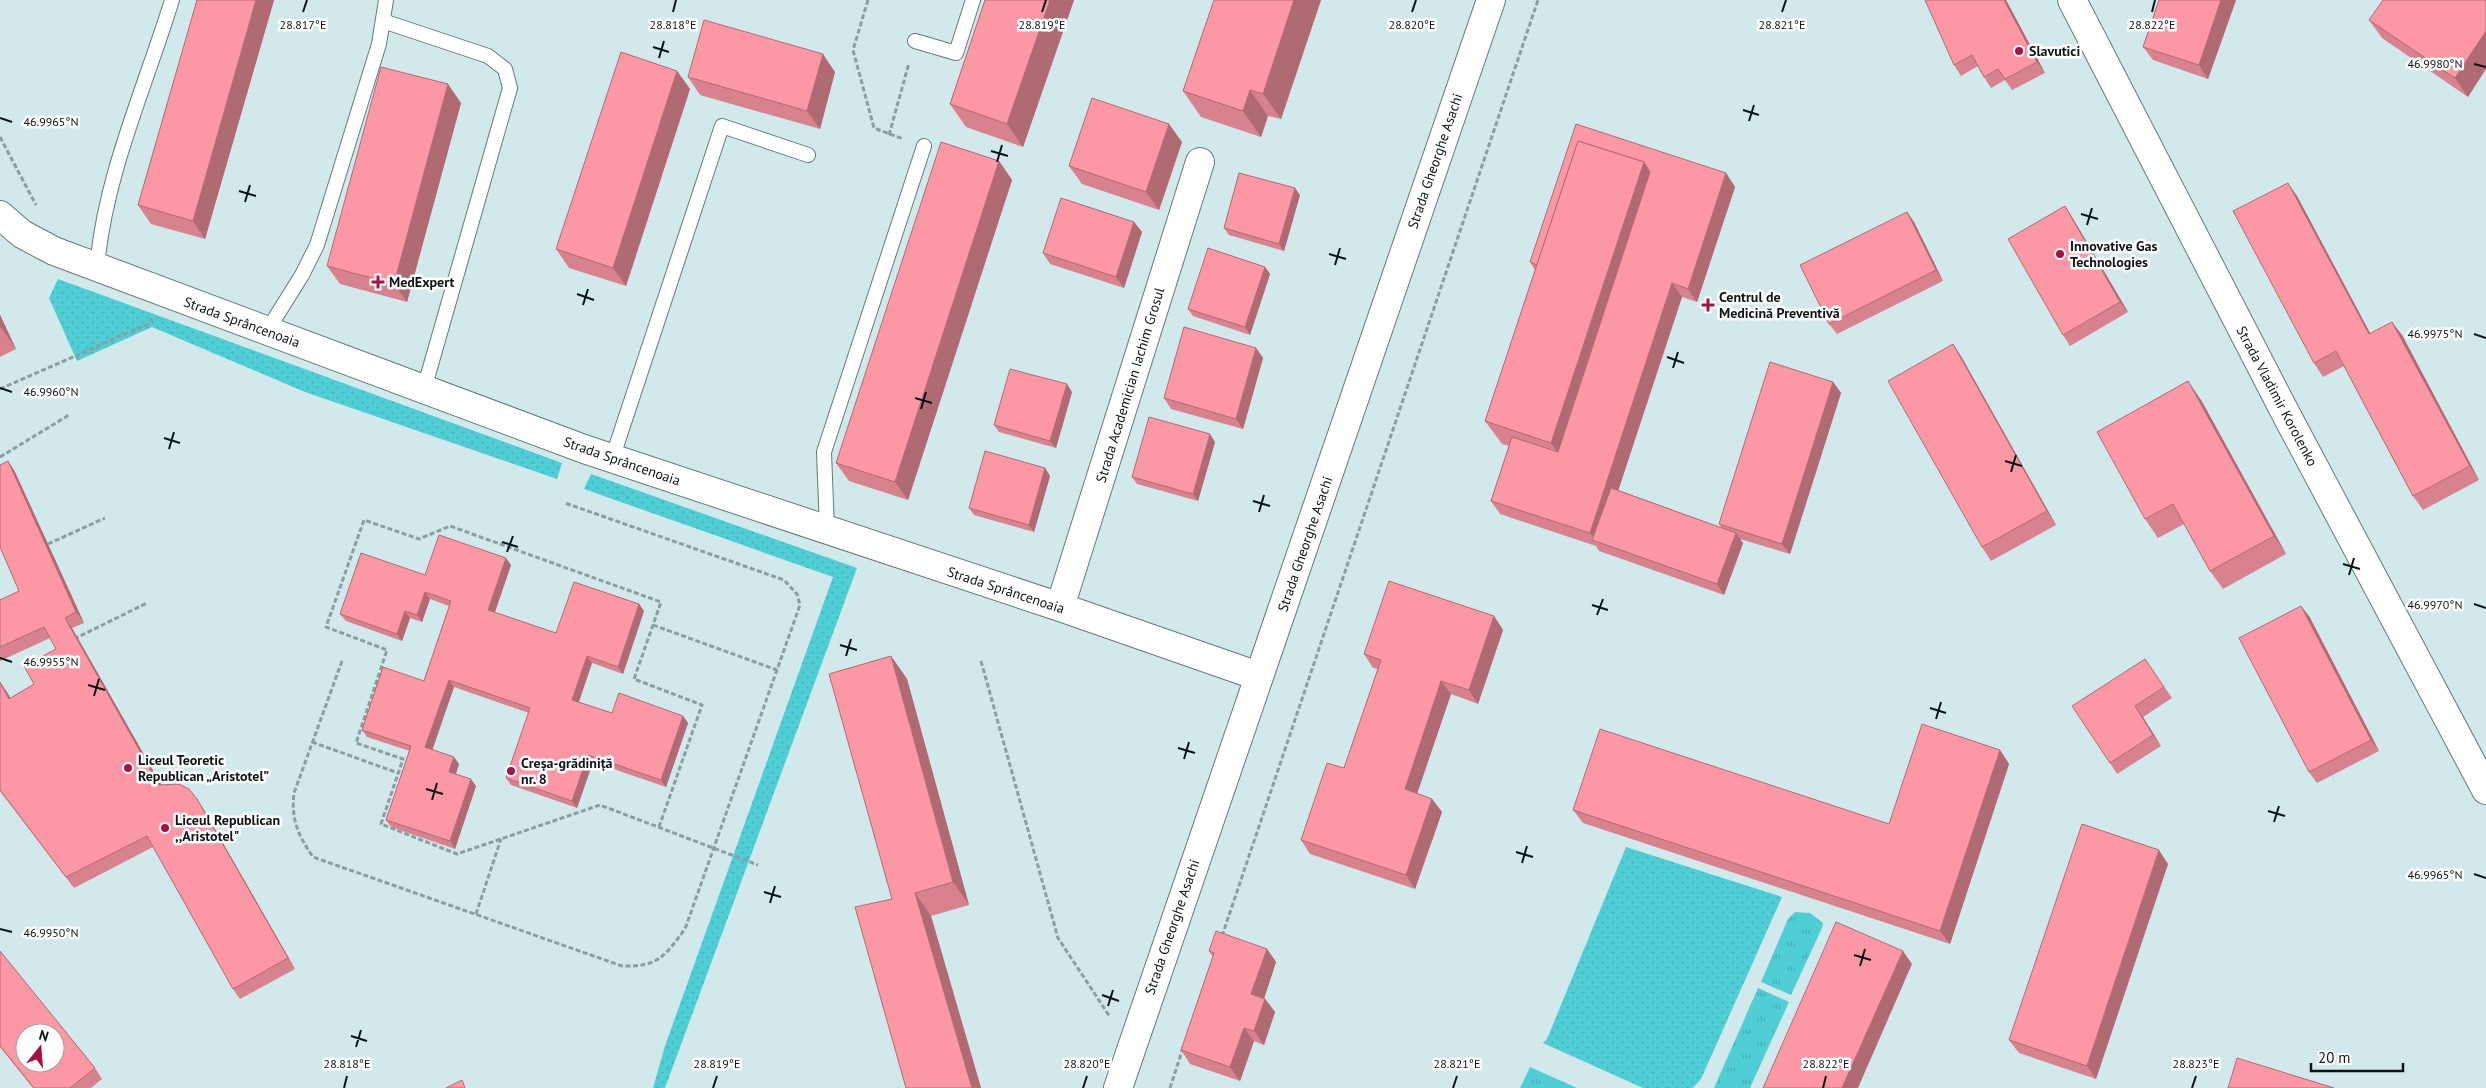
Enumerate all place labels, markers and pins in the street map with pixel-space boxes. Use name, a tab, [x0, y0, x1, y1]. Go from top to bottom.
place label: Slavutici	[2029, 42, 2080, 60]
marker: Slavutici	[2013, 45, 2025, 57]
place label: Innovative Gas Technologies	[2070, 237, 2157, 271]
marker: Innovative Gas Technologies	[2054, 248, 2066, 260]
place label: MedExpert	[389, 273, 455, 291]
marker: MedExpert	[371, 275, 385, 289]
place label: Centrul de Medicină Preventivă	[1719, 288, 1840, 322]
marker: Centrul de Medicină Preventivă	[1701, 298, 1715, 312]
place label: Liceul Teoretic Republican „Aristotel”	[138, 751, 270, 785]
place label: Creșa-grădiniță nr. 8	[521, 754, 613, 788]
marker: Liceul Teoretic Republican „Aristotel”	[122, 762, 134, 774]
marker: Creșa-grădiniță nr. 8	[505, 765, 517, 777]
place label: Liceul Republican ,,Aristotel"	[175, 811, 280, 845]
marker: Liceul Republican ,,Aristotel"	[159, 822, 171, 834]

